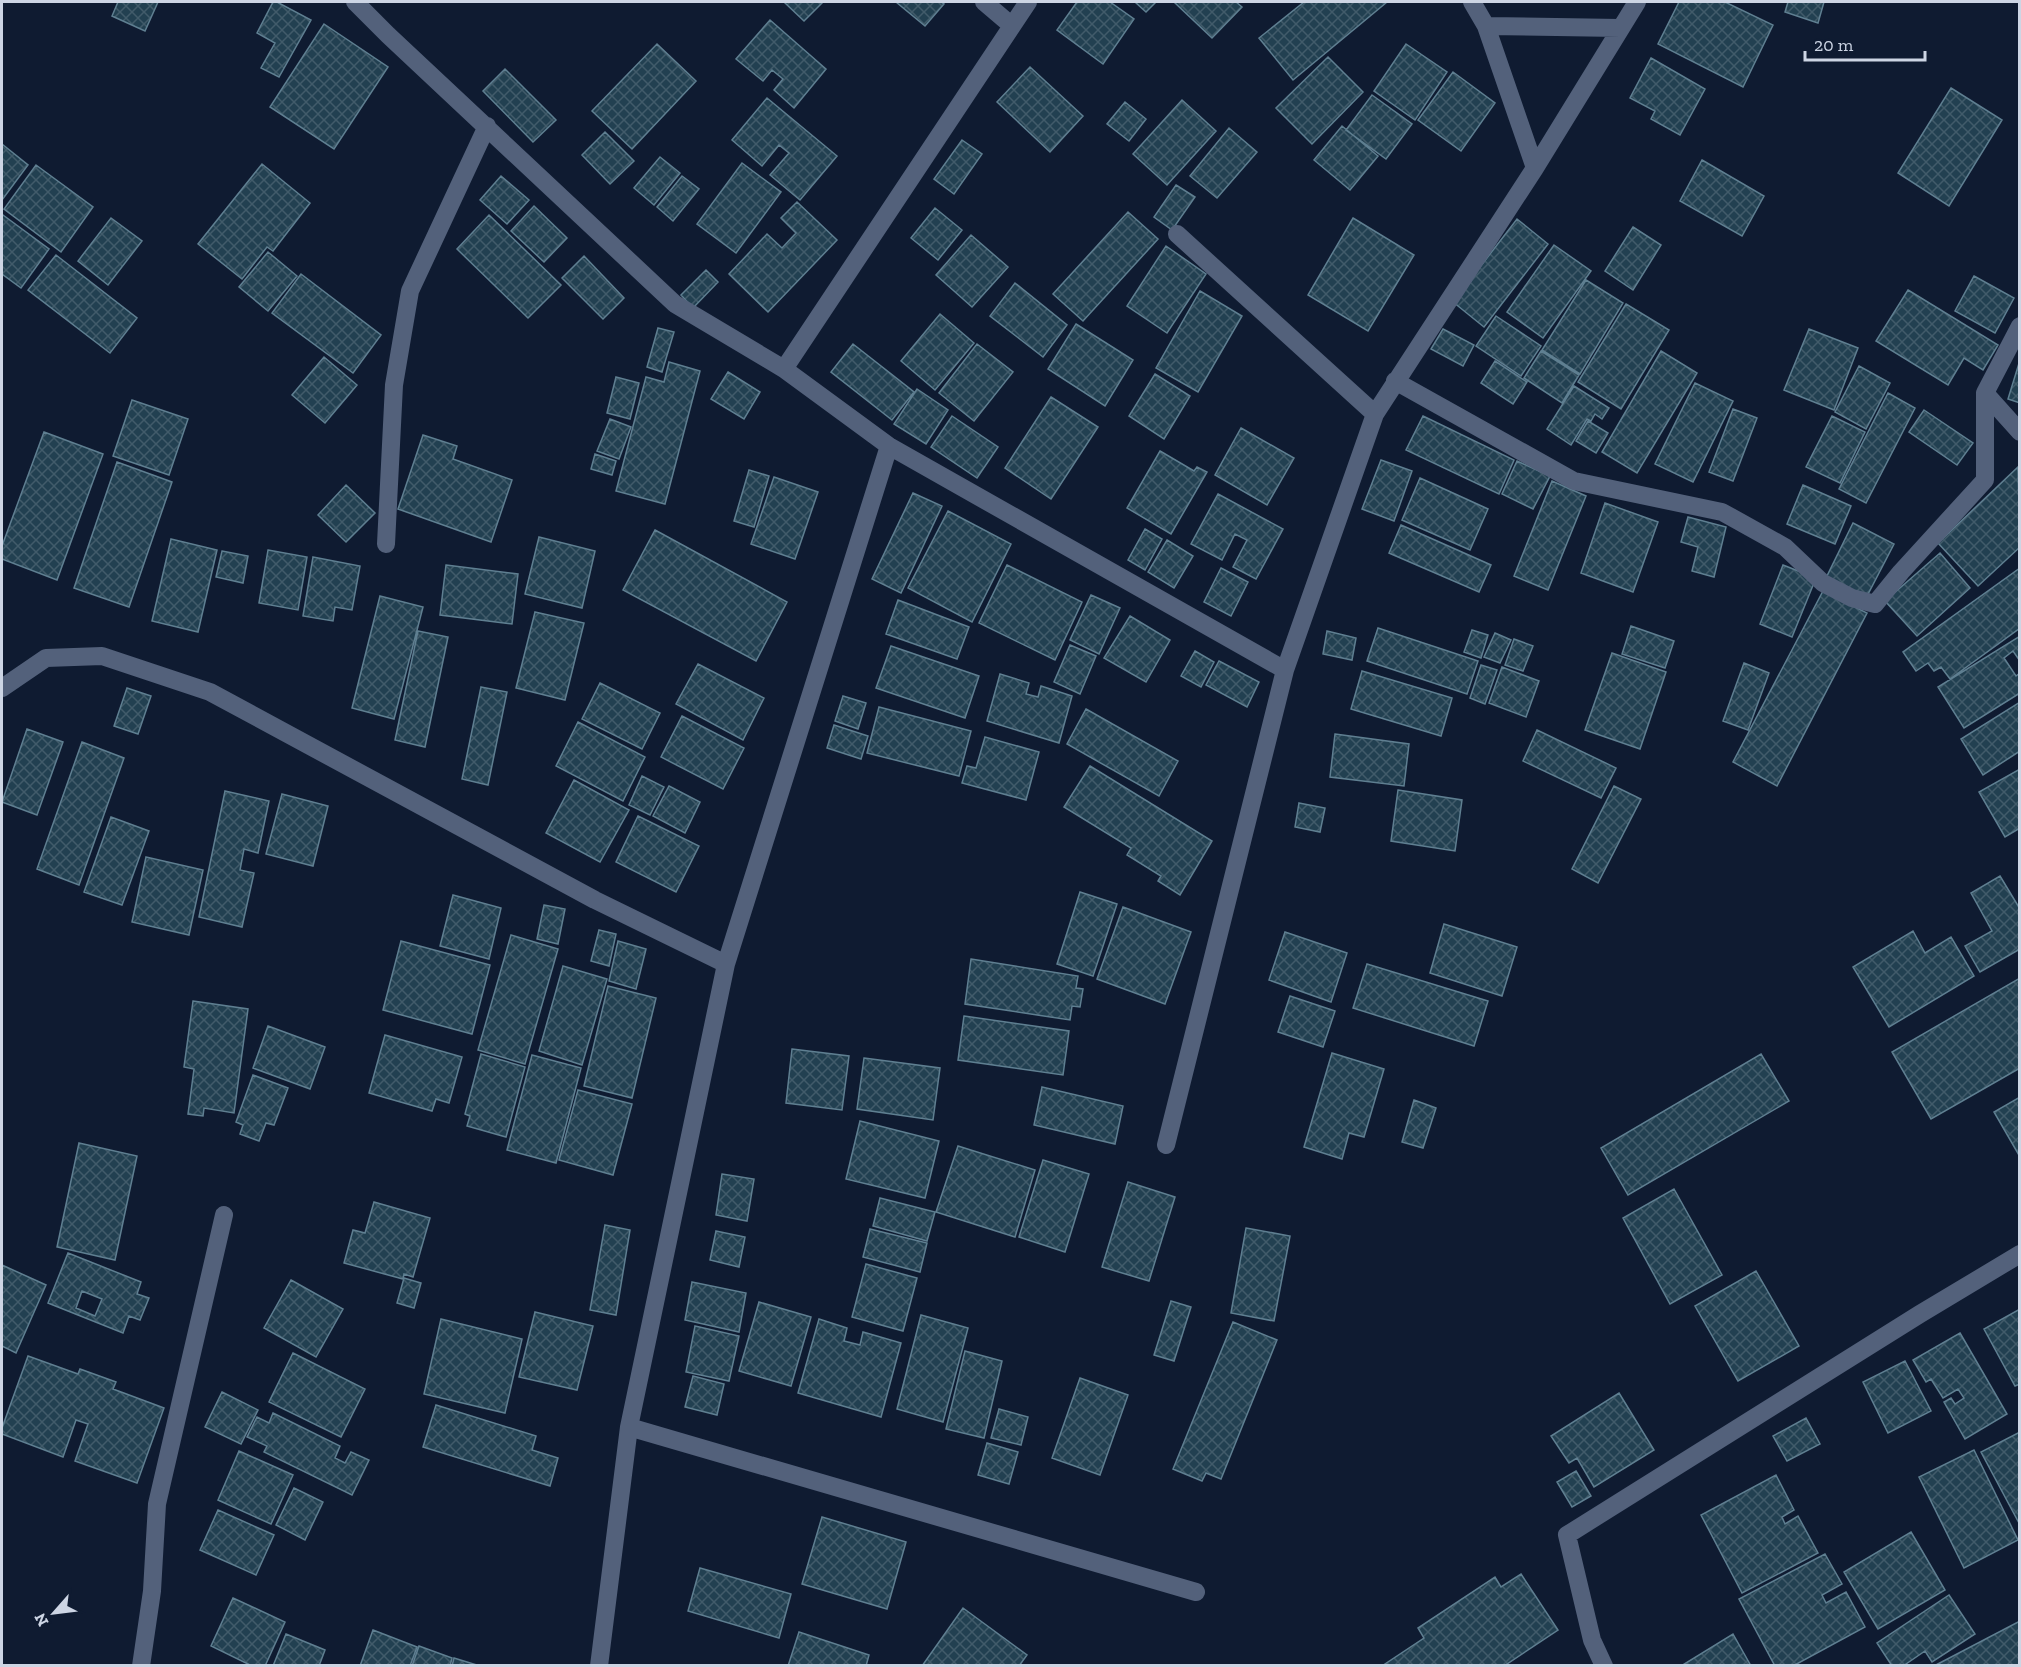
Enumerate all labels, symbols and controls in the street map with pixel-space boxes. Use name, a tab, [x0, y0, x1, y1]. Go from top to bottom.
scale bar	[1805, 24, 1925, 62]
text: 20 m	[1814, 34, 1854, 56]
north arrow	[24, 1583, 84, 1643]
text: N	[30, 1610, 52, 1630]

